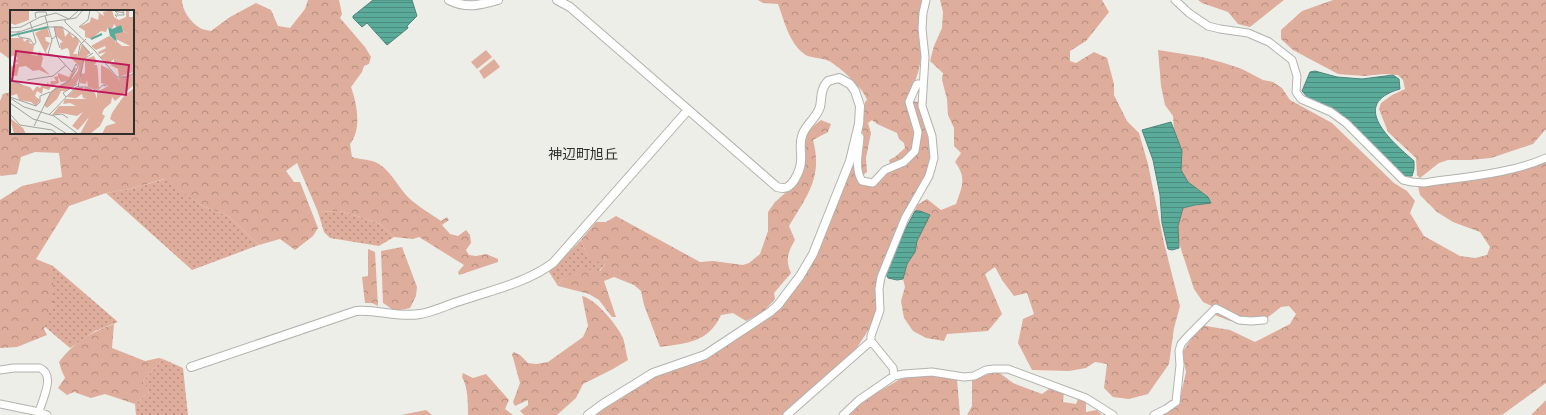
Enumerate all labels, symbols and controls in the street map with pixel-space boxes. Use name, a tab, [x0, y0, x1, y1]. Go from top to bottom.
inset map	[10, 10, 134, 134]
district label: 神辺町旭丘	[548, 145, 618, 163]

